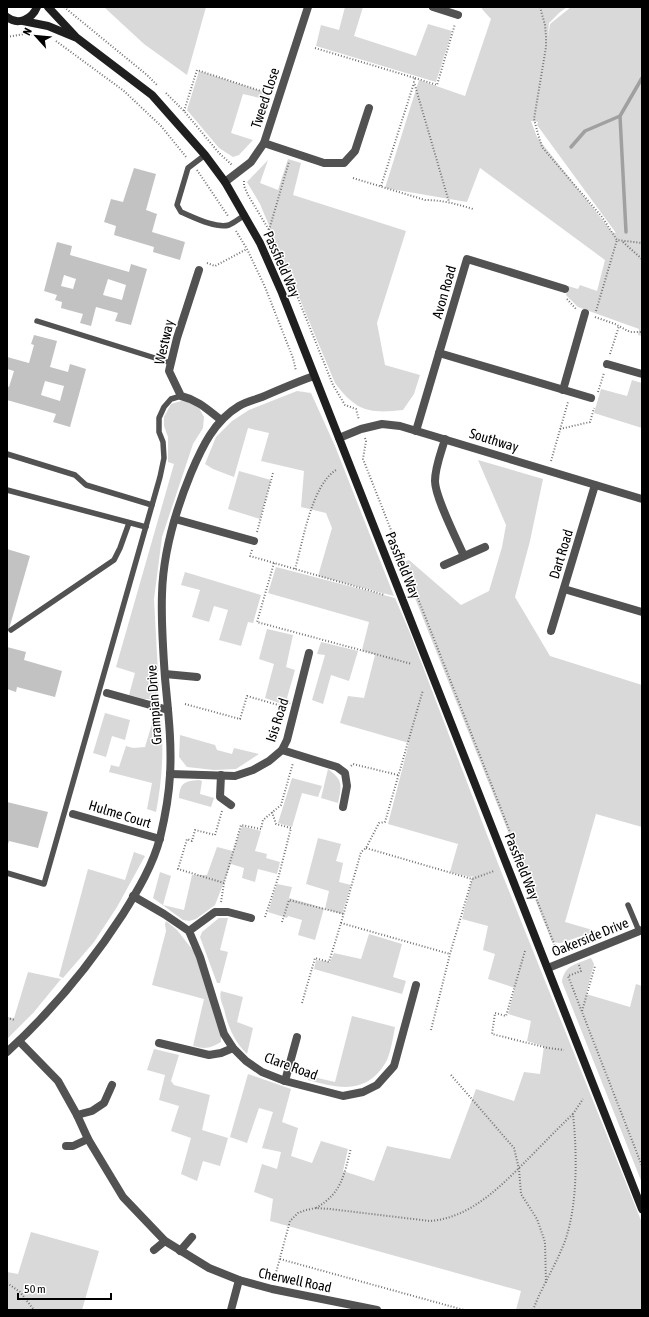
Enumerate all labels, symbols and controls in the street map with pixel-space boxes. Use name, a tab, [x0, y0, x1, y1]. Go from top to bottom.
north arrow	[16, 16, 56, 56]
text: N	[20, 26, 34, 37]
street label: Tweed Close	[248, 66, 282, 130]
street label: Passfield Way	[260, 229, 304, 300]
street label: Avon Road	[429, 264, 459, 320]
street label: Westway	[151, 318, 177, 366]
street label: Southway	[467, 425, 521, 455]
street label: Dart Road	[546, 527, 576, 581]
street label: Passfield Way	[382, 529, 424, 601]
street label: Grampian Drive	[143, 664, 165, 746]
street label: Isis Road	[262, 696, 292, 744]
street label: Hulme Court	[87, 797, 153, 831]
street label: Passfield Way	[501, 830, 543, 902]
street label: Oakerside Drive	[549, 914, 631, 960]
street label: Clare Road	[262, 1049, 320, 1083]
street label: Cherwell Road	[257, 1264, 333, 1296]
scale bar	[18, 1275, 111, 1301]
text: 50 m	[24, 1282, 46, 1296]

